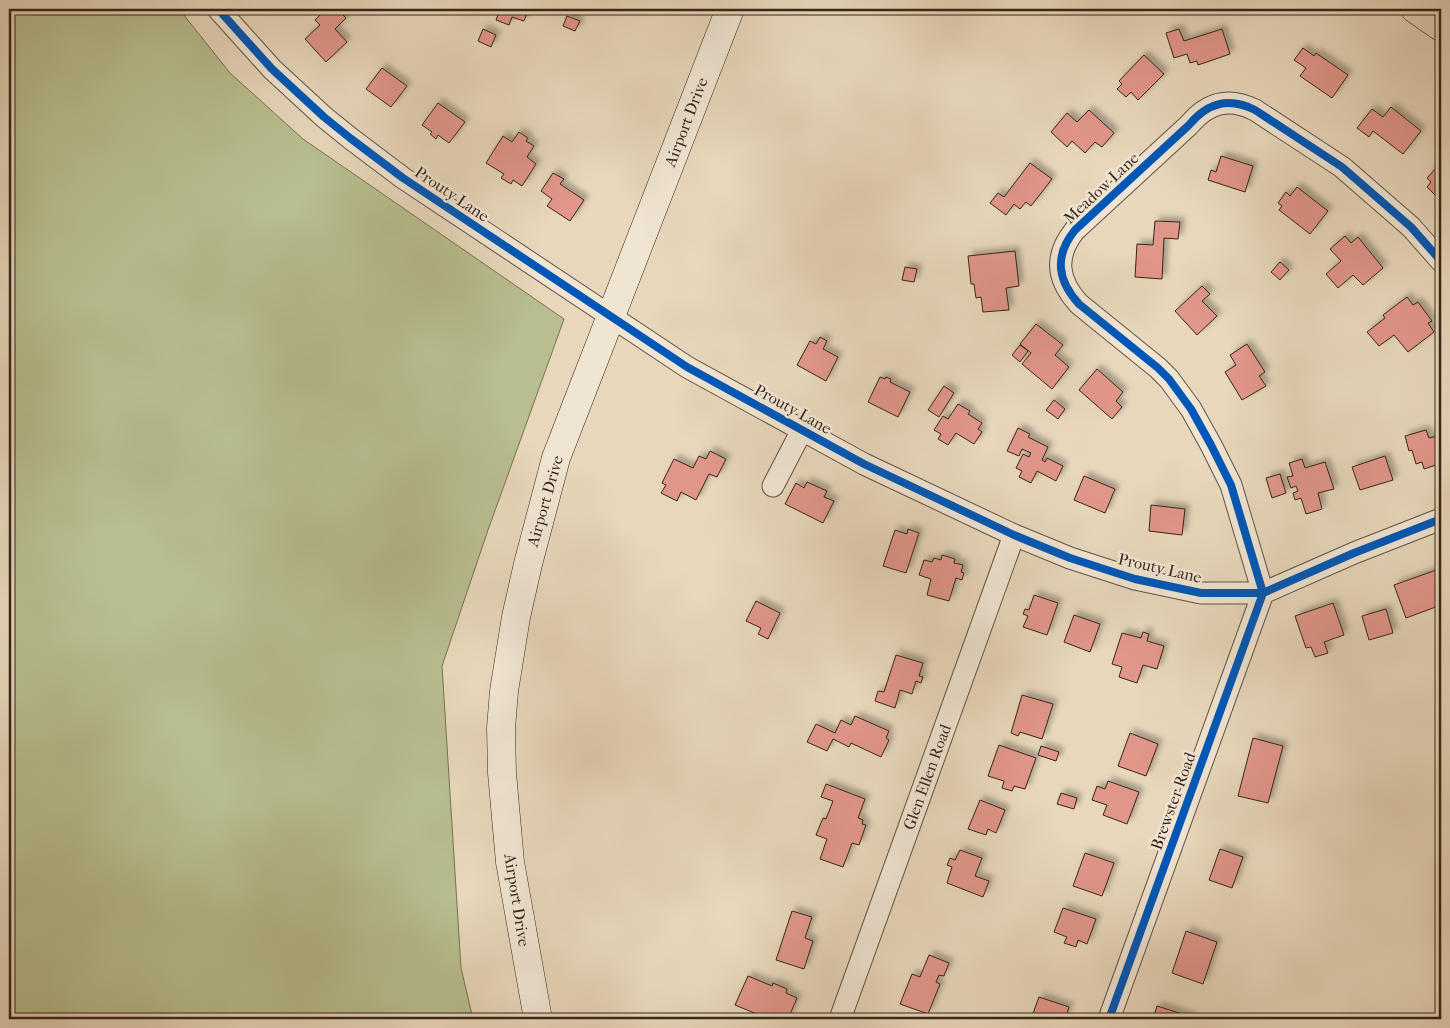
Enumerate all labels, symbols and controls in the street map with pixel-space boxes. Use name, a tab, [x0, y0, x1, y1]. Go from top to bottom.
street label: Airport Drive	[660, 75, 712, 170]
street label: Meadow Lane	[1059, 148, 1143, 228]
street label: Prouty Lane	[411, 162, 493, 226]
street label: Prouty Lane	[751, 380, 835, 438]
street label: Airport Drive	[523, 453, 567, 550]
street label: Prouty Lane	[1116, 549, 1204, 587]
street label: Glen Ellen Road	[899, 721, 955, 832]
street label: Brewster Road	[1147, 749, 1200, 852]
street label: Airport Drive	[500, 851, 534, 948]

